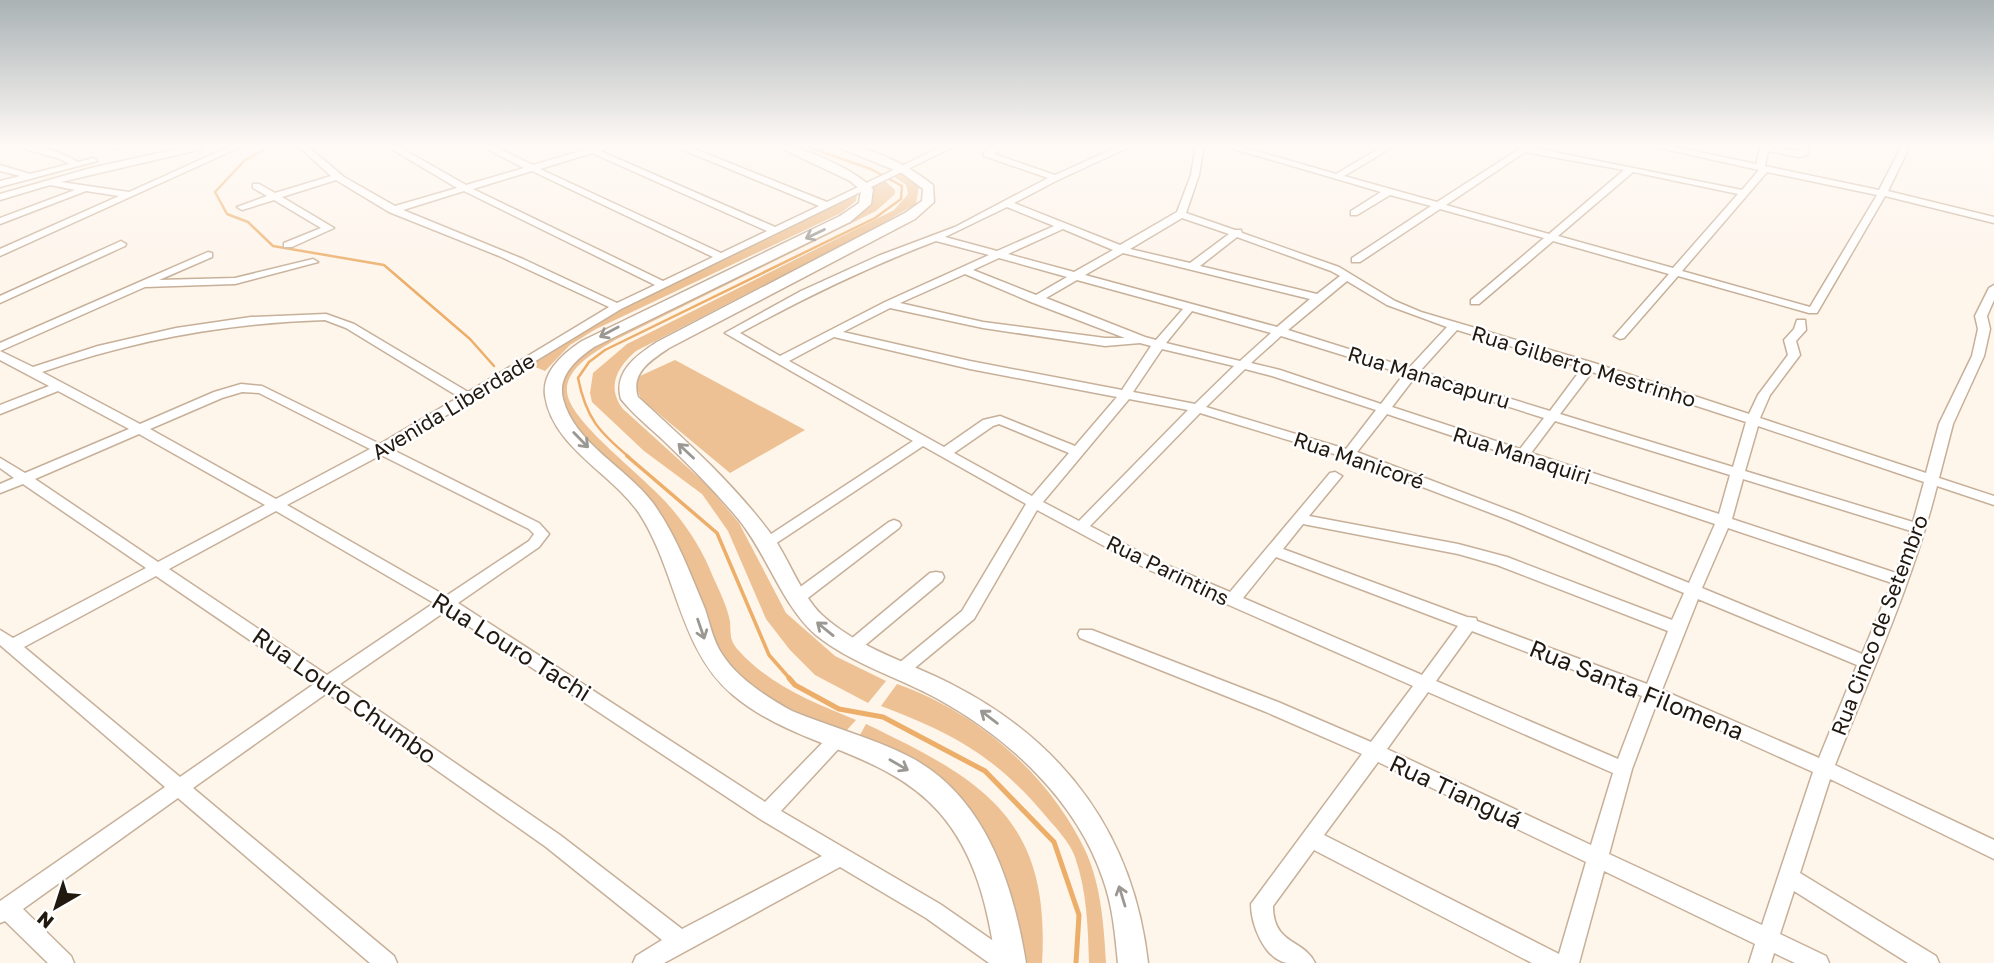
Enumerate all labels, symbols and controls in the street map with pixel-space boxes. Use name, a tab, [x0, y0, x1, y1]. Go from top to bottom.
one-way arrow	[805, 228, 826, 241]
street label: Rua Gilberto Mestrinho	[1469, 320, 1699, 412]
one-way arrow	[599, 326, 620, 339]
street label: Rua Manacapuru	[1345, 340, 1513, 414]
street label: Avenida Liberdade	[367, 347, 539, 465]
street label: Rua Manaquiri	[1450, 420, 1594, 490]
street label: Rua Manicoré	[1290, 426, 1428, 494]
one-way arrow	[572, 432, 589, 449]
one-way arrow	[677, 443, 695, 459]
street label: Rua Cinco de Setembro	[1825, 511, 1933, 739]
street label: Rua Parintins	[1102, 529, 1234, 611]
street label: Rua Louro Tachi	[427, 585, 597, 707]
one-way arrow	[696, 618, 708, 640]
street label: Rua Louro Chumbo	[247, 621, 443, 769]
one-way arrow	[816, 622, 834, 637]
street label: Rua Santa Filomena	[1526, 633, 1748, 745]
one-way arrow	[980, 710, 999, 725]
street label: Rua Tianguá	[1385, 748, 1527, 834]
one-way arrow	[889, 758, 909, 772]
north arrow	[21, 872, 91, 942]
one-way arrow	[1114, 885, 1127, 907]
text: N	[32, 907, 58, 934]

